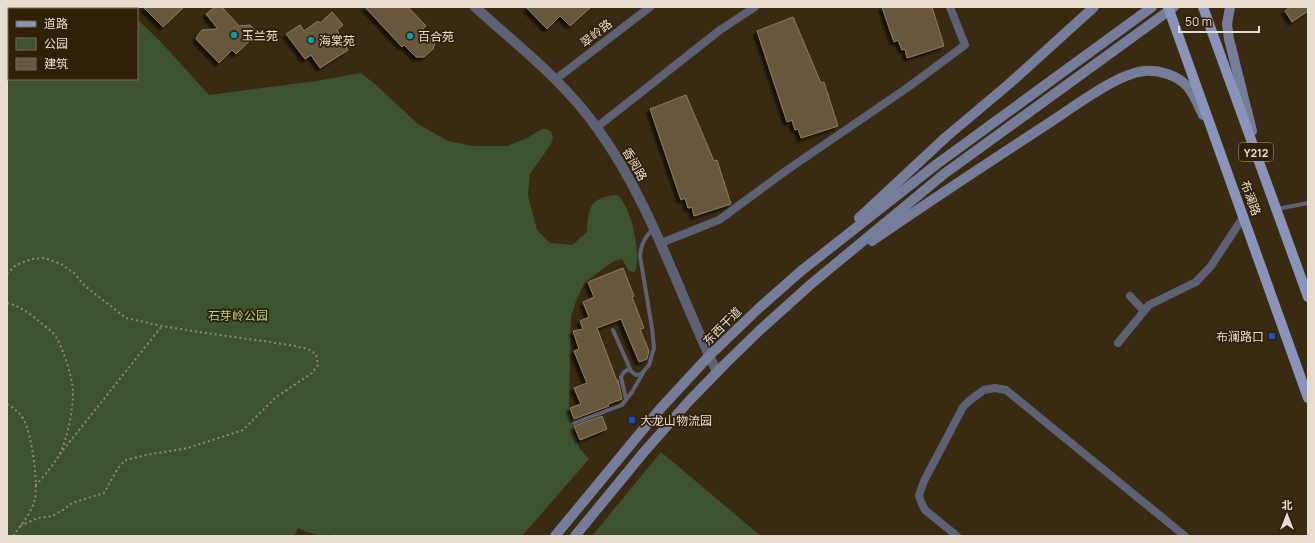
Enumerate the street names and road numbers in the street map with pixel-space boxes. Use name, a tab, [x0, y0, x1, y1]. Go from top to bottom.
street label: 翠岭路	[577, 15, 615, 51]
road number: Y212	[1239, 143, 1273, 161]
street label: 香阅路	[619, 144, 651, 184]
street label: 布澜路	[1237, 178, 1265, 218]
street label: 东西干道	[699, 303, 745, 349]

